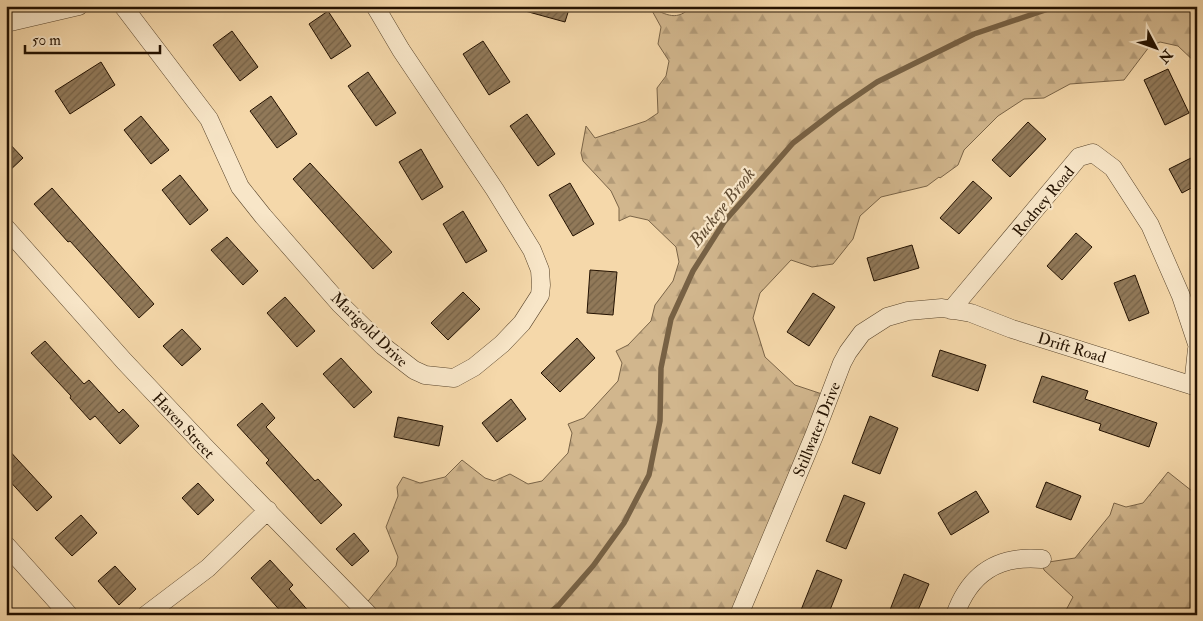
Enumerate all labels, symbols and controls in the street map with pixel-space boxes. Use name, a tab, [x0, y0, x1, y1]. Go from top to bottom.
scale bar	[25, 22, 160, 54]
north arrow	[1130, 22, 1180, 72]
text: 50 m	[32, 31, 61, 50]
text: N	[1155, 45, 1177, 67]
street label: Rodney Road	[1009, 162, 1079, 241]
water label: Buckeye Brook	[684, 163, 760, 252]
street label: Marigold Drive	[327, 288, 412, 372]
street label: Drift Road	[1035, 328, 1108, 368]
street label: Stillwater Drive	[789, 379, 845, 480]
street label: Haven Street	[148, 388, 219, 463]

